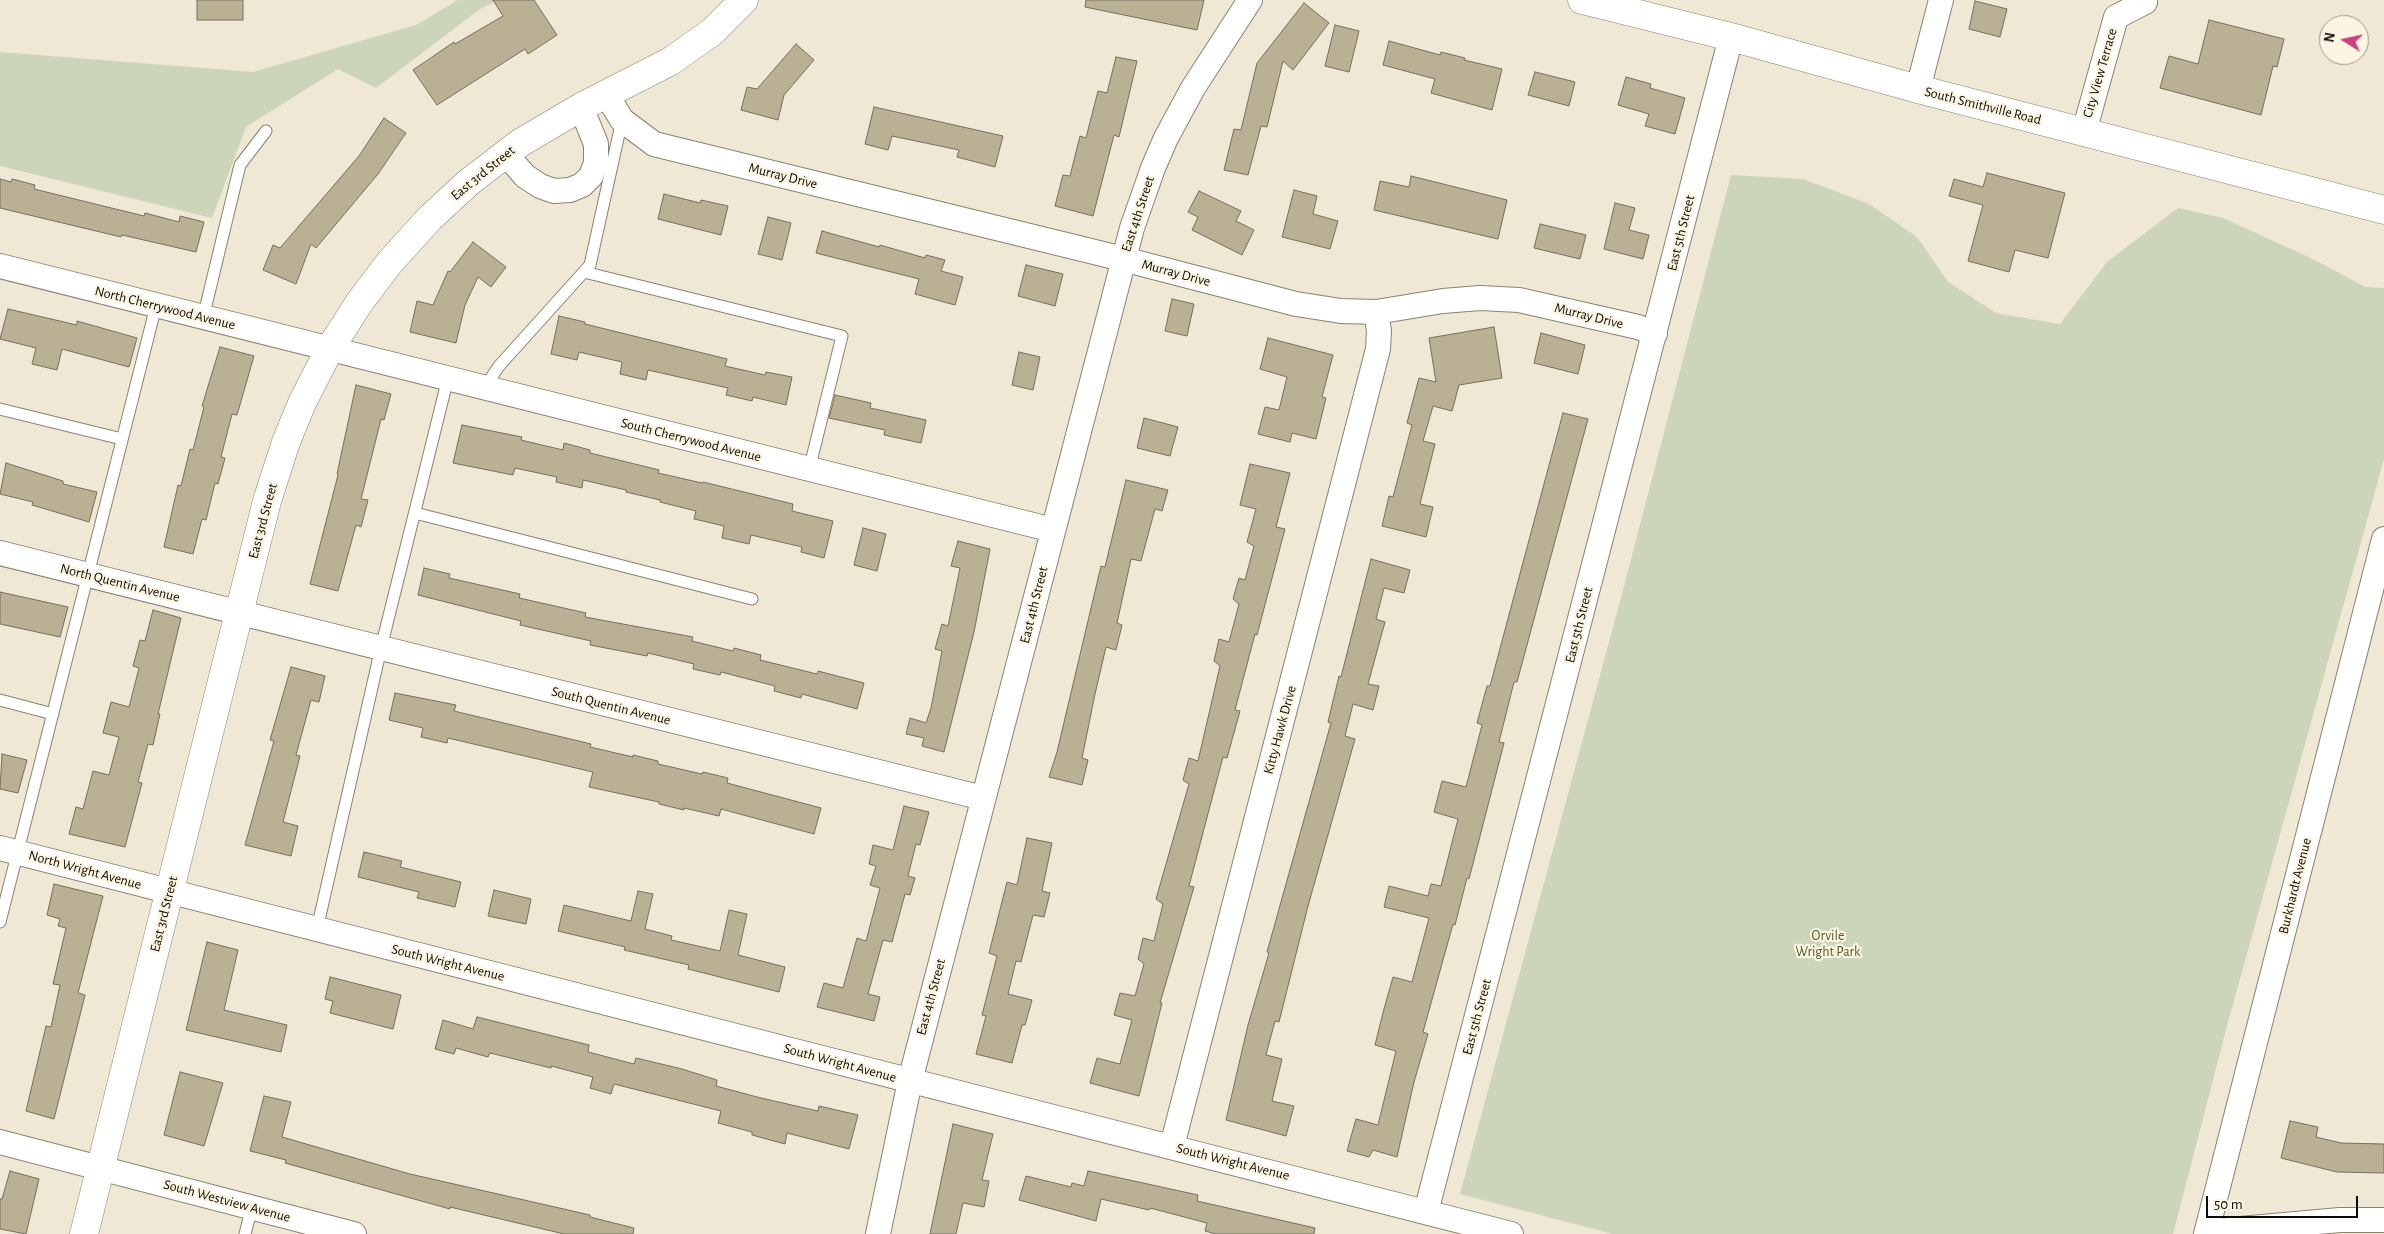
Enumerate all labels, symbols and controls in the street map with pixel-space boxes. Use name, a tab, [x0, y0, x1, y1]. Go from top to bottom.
north arrow	[2319, 15, 2369, 65]
street label: City View Terrace	[2079, 26, 2121, 120]
text: N	[2322, 32, 2338, 44]
street label: South Smithville Road	[1923, 83, 2043, 129]
street label: East 3rd Street	[448, 142, 518, 204]
street label: Murray Drive	[747, 159, 819, 193]
street label: East 4th Street	[1118, 174, 1158, 254]
street label: East 5th Street	[1663, 193, 1699, 273]
street label: Murray Drive	[1140, 256, 1212, 290]
street label: North Cherrywood Avenue	[93, 282, 237, 334]
street label: Murray Drive	[1553, 299, 1625, 333]
street label: South Cherrywood Avenue	[619, 414, 763, 466]
street label: East 3rd Street	[245, 481, 281, 561]
street label: North Quentin Avenue	[59, 560, 181, 606]
street label: East 4th Street	[1016, 565, 1052, 645]
street label: East 5th Street	[1561, 585, 1597, 665]
street label: South Quentin Avenue	[550, 683, 672, 729]
street label: Kitty Hawk Drive	[1260, 684, 1300, 776]
street label: Burkhardt Avenue	[2275, 836, 2315, 936]
street label: North Wright Avenue	[27, 847, 143, 893]
street label: East 3rd Street	[146, 874, 182, 954]
park label: Orvile Wright Park	[1796, 928, 1860, 960]
street label: South Wright Avenue	[390, 941, 506, 985]
street label: East 4th Street	[913, 957, 949, 1037]
street label: East 5th Street	[1459, 977, 1495, 1057]
street label: South Wright Avenue	[782, 1040, 898, 1086]
street label: South Wright Avenue	[1175, 1140, 1291, 1184]
street label: South Westview Avenue	[162, 1176, 292, 1226]
scale bar	[2209, 1186, 2362, 1218]
text: 50 m	[2214, 1197, 2243, 1212]

